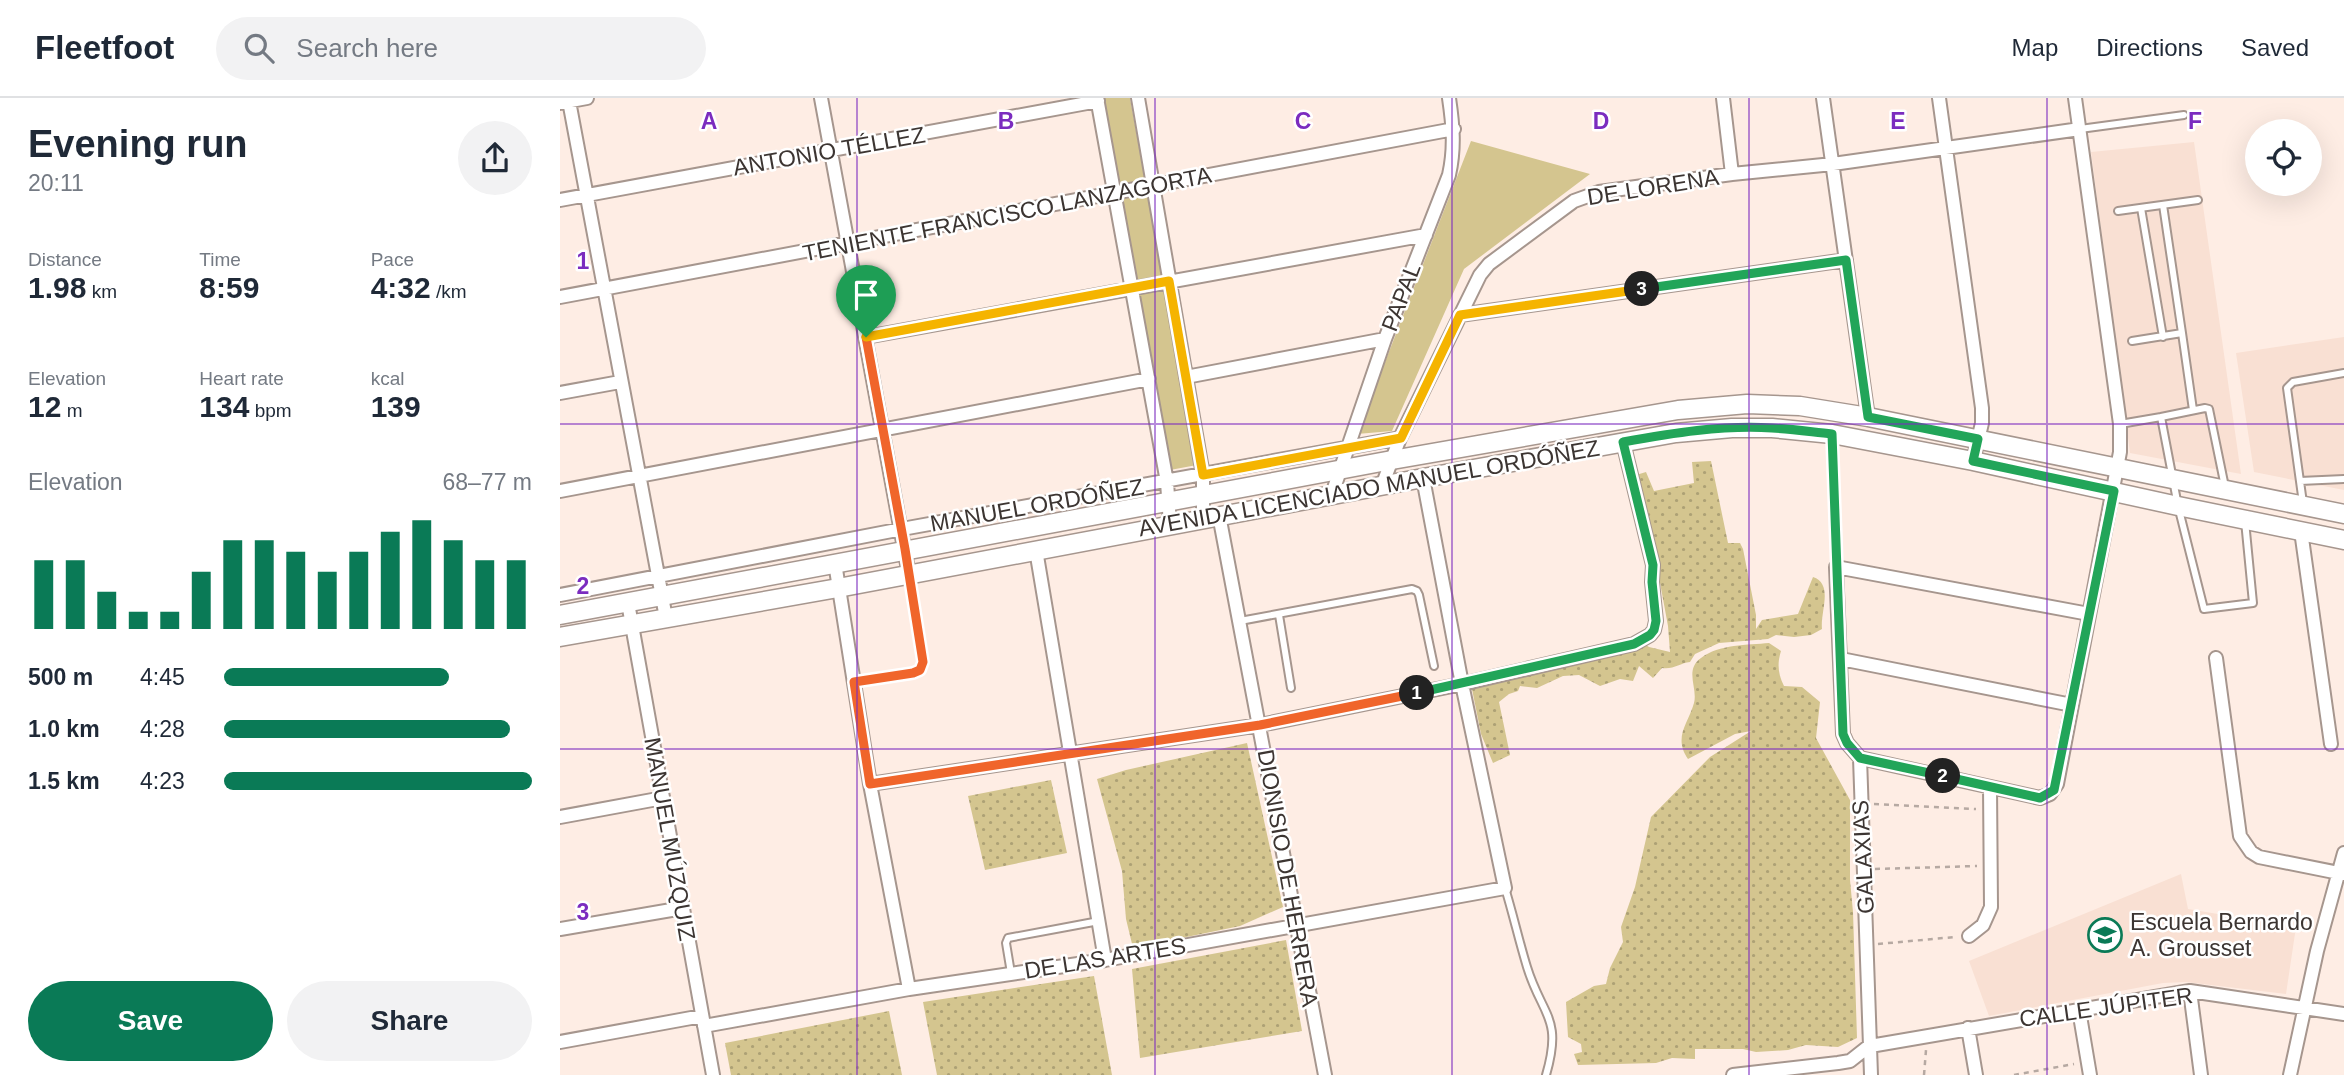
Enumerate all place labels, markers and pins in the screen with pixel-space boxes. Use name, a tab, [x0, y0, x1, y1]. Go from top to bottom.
pin	[836, 265, 896, 337]
pin: 3	[1624, 272, 1660, 306]
pin: 1	[1400, 676, 1434, 710]
pin: 2	[1926, 758, 1960, 794]
place label: Escuela Bernardo A. Grousset	[2130, 909, 2313, 961]
school or university icon: Escuela Bernardo A. Grousset	[2086, 916, 2124, 954]

